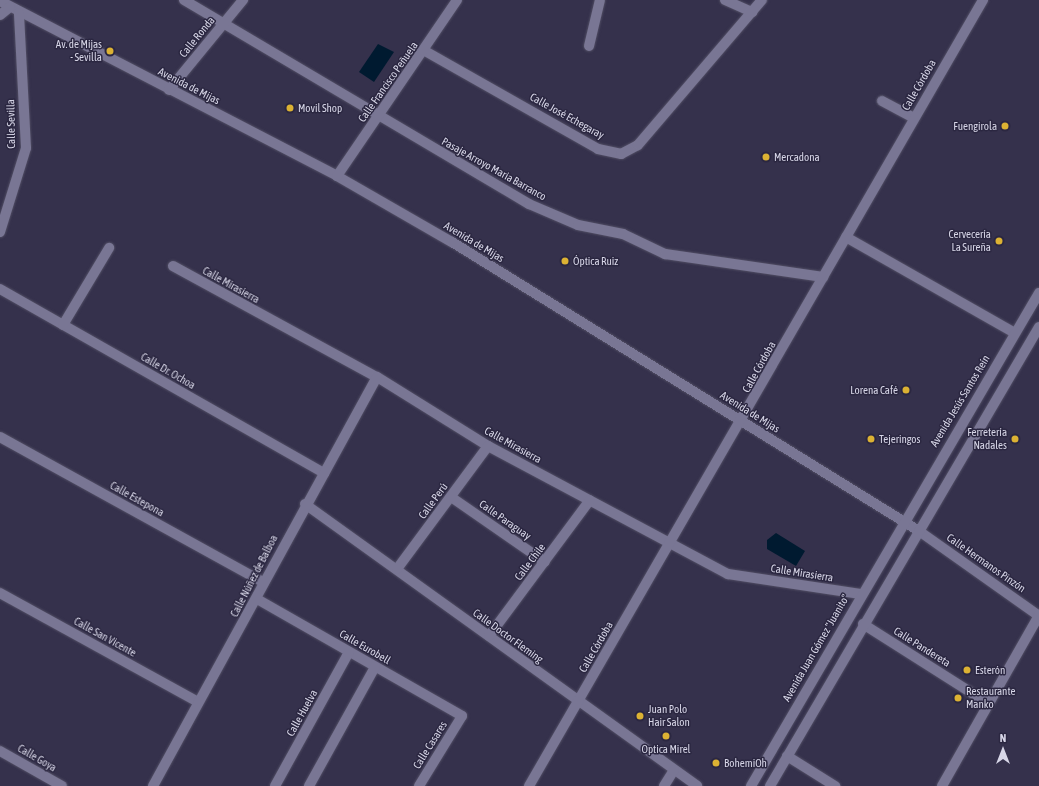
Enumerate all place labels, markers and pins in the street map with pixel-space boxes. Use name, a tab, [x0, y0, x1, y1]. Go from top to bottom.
place label: Av. de Mijas - Sevilla	[56, 38, 102, 64]
marker: Av. de Mijas - Sevilla	[105, 46, 115, 56]
place label: Movil Shop	[298, 101, 342, 115]
marker: Movil Shop	[285, 103, 295, 113]
place label: Fuengirola	[953, 119, 997, 133]
marker: Fuengirola	[1000, 121, 1010, 131]
place label: Mercadona	[774, 150, 820, 164]
marker: Mercadona	[761, 152, 771, 162]
place label: Cervecería La Sureña	[948, 228, 991, 254]
marker: Cervecería La Sureña	[994, 236, 1004, 246]
place label: Óptica Ruiz	[573, 254, 618, 268]
marker: Óptica Ruiz	[560, 256, 570, 266]
place label: Lorena Café	[850, 383, 898, 397]
marker: Lorena Café	[901, 385, 911, 395]
place label: Ferretería Nadales	[967, 426, 1007, 452]
place label: Tejeringos	[879, 432, 920, 446]
marker: Tejeringos	[866, 434, 876, 444]
marker: Ferretería Nadales	[1010, 434, 1020, 444]
place label: Esterón	[975, 663, 1005, 677]
marker: Esterón	[962, 665, 972, 675]
place label: Restaurante Manko	[966, 685, 1015, 711]
marker: Restaurante Manko	[953, 693, 963, 703]
place label: Juan Polo Hair Salon	[648, 703, 690, 729]
marker: Juan Polo Hair Salon	[635, 711, 645, 721]
marker: Optica Mirel	[661, 731, 671, 741]
place label: Optica Mirel	[641, 742, 691, 756]
place label: BohemiOh	[724, 756, 767, 770]
marker: BohemiOh	[711, 758, 721, 768]

